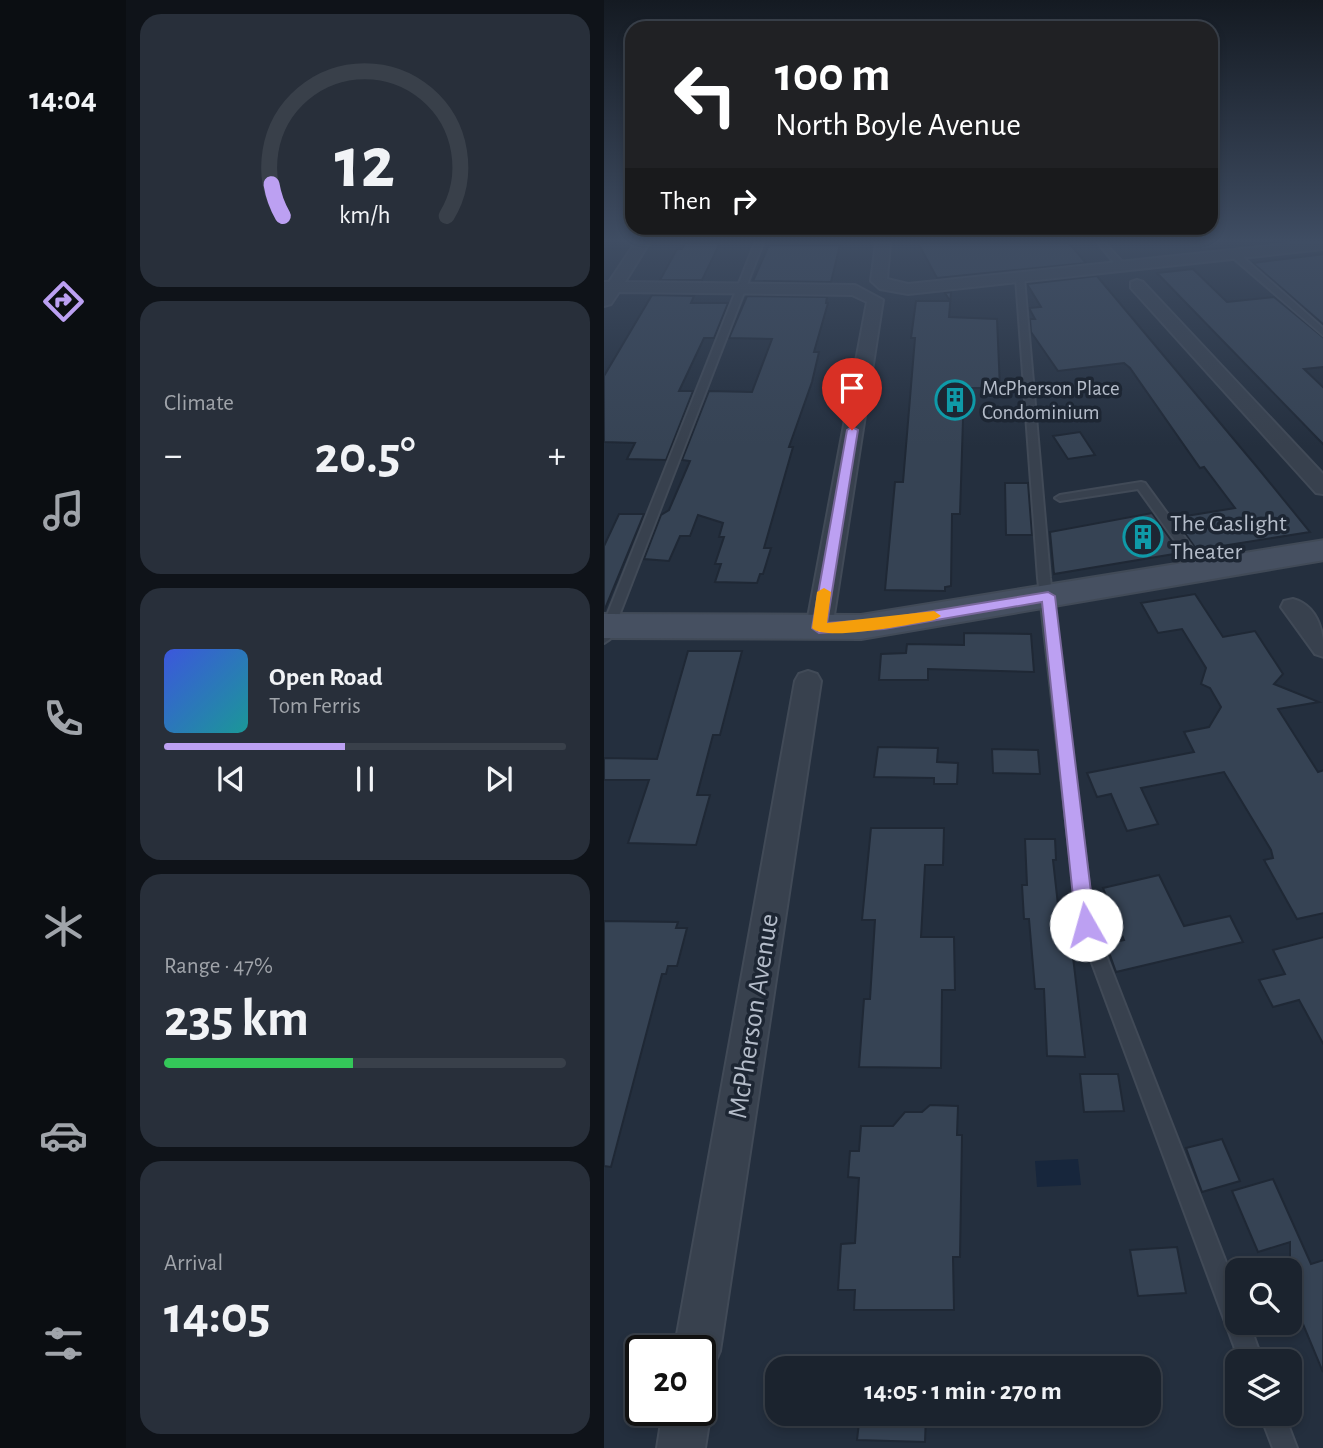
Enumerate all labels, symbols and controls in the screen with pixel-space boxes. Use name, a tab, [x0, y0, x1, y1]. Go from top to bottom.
icon: left	[660, 49, 751, 140]
text: 100 m	[775, 51, 891, 100]
text: 14:04	[29, 83, 97, 115]
text: North Boyle Avenue	[775, 109, 1021, 141]
text: 12	[335, 129, 395, 202]
icon: right	[725, 182, 763, 220]
text: Then	[660, 188, 711, 214]
text: km/h	[339, 203, 391, 228]
icon: directions	[39, 277, 88, 326]
pin	[822, 358, 882, 430]
icon: arrive	[833, 369, 871, 407]
place label: McPherson Place Condominium	[982, 378, 1120, 423]
building icon: McPherson Place Condominium	[934, 379, 976, 421]
text: Climate	[164, 392, 234, 415]
text: 20.5°	[314, 430, 416, 482]
text: −	[164, 437, 182, 475]
text: +	[548, 437, 566, 475]
icon: music	[39, 486, 88, 535]
place label: The Gaslight Theater	[1170, 512, 1287, 564]
building icon: The Gaslight Theater	[1122, 516, 1164, 558]
text: Open Road	[269, 664, 383, 690]
icon: phone	[39, 694, 88, 743]
text: Tom Ferris	[269, 695, 361, 718]
icon: previous	[212, 760, 250, 798]
icon: pause	[346, 760, 384, 798]
icon: next	[480, 760, 518, 798]
position arrow	[1049, 888, 1123, 962]
icon: climate	[39, 902, 88, 951]
street label: McPherson Avenue	[724, 912, 784, 1121]
text: Range · 47%	[164, 955, 273, 978]
text: 235 km	[164, 993, 309, 1045]
icon: car	[39, 1111, 88, 1160]
text: Arrival	[164, 1252, 223, 1275]
map controls	[1225, 1258, 1302, 1426]
button: search	[1225, 1258, 1302, 1335]
text: 14:05	[164, 1290, 270, 1342]
icon: filters	[39, 1319, 88, 1368]
speed limit sign: 20	[625, 1335, 716, 1426]
button: layers	[1225, 1349, 1302, 1426]
text: 14:05 · 1 min · 270 m	[864, 1378, 1062, 1404]

